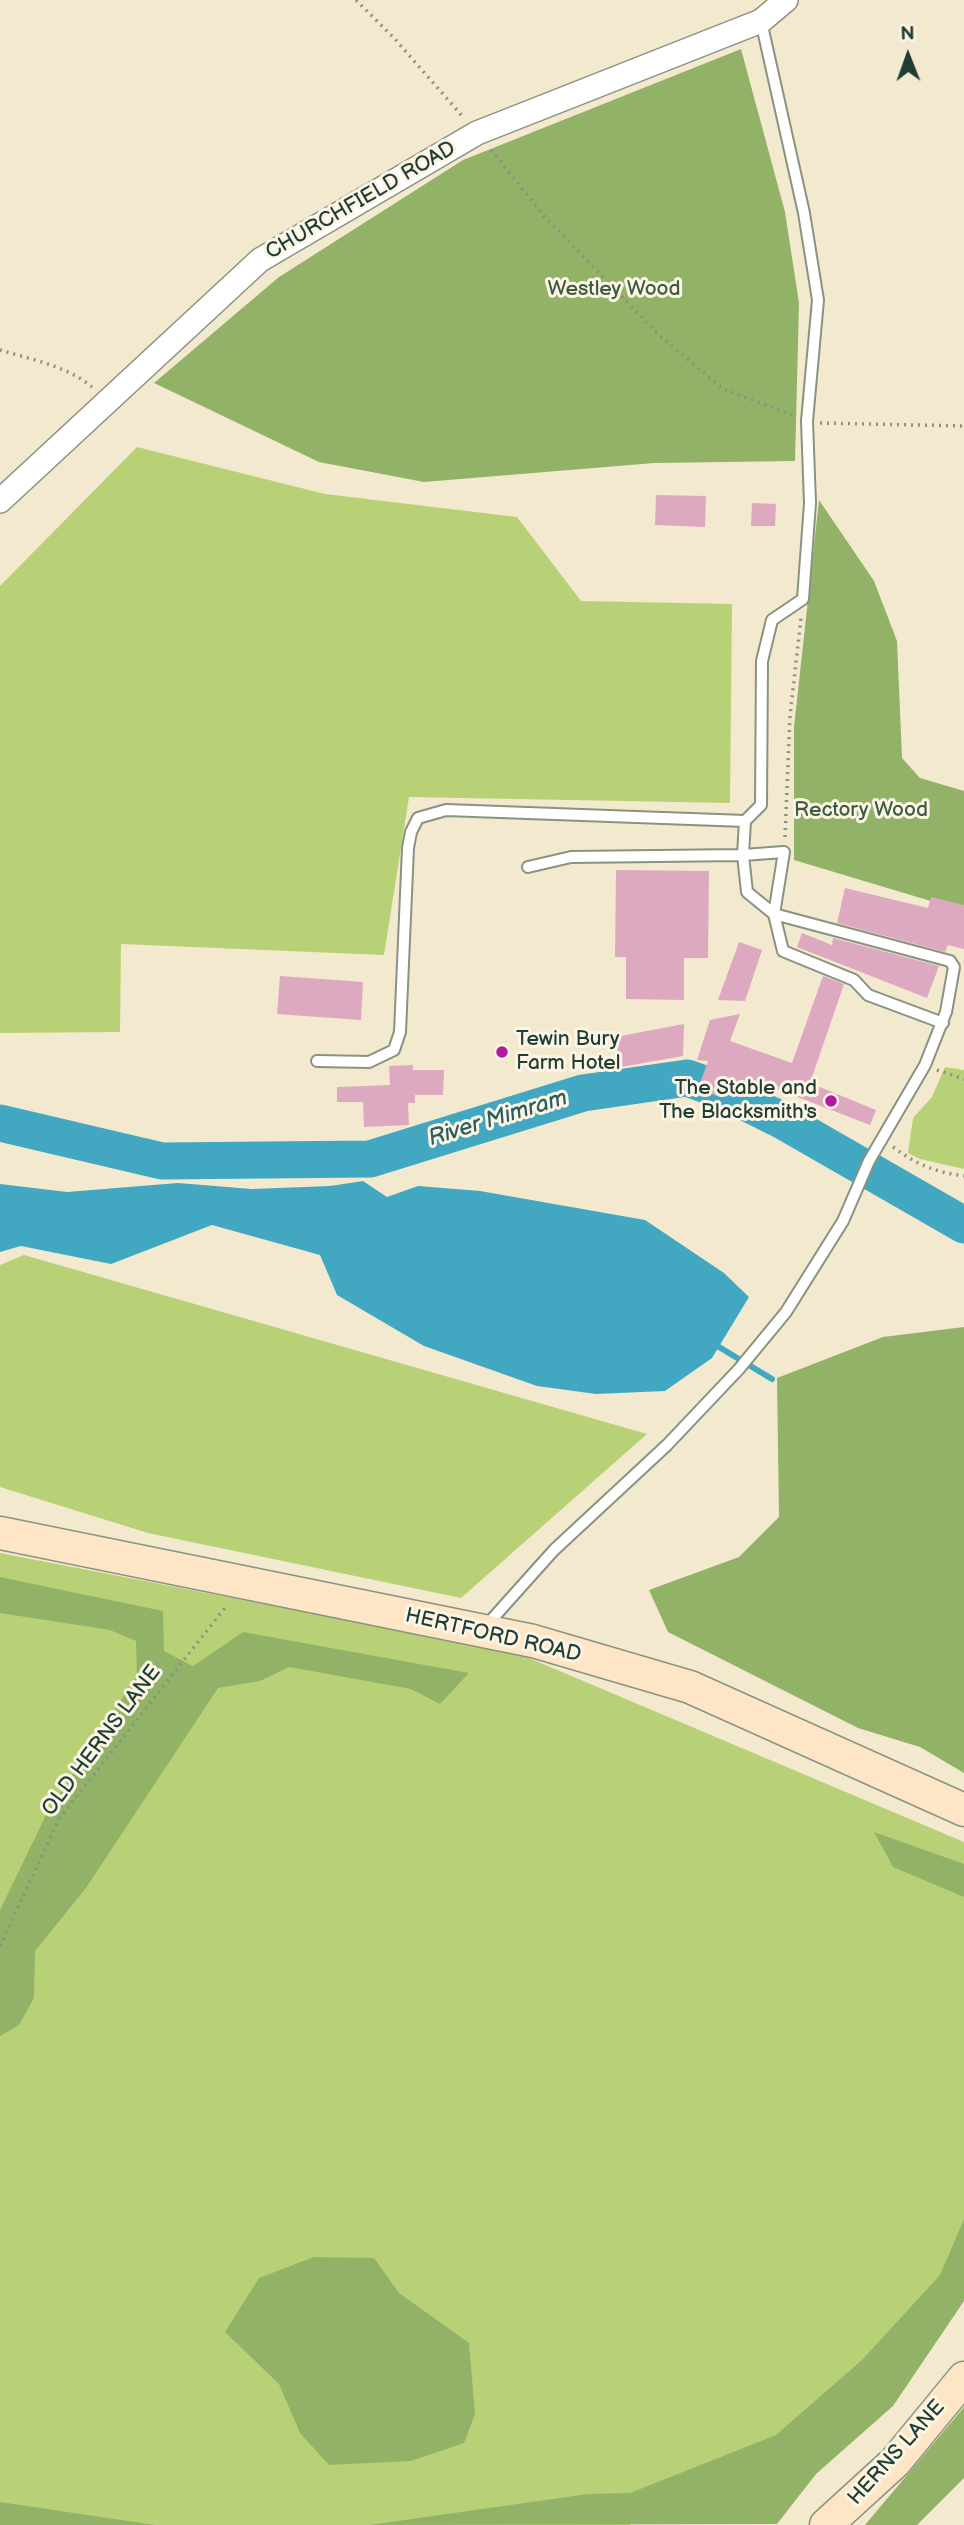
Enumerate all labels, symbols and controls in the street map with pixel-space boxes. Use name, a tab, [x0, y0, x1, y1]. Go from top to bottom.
north arrow	[873, 21, 943, 91]
text: N	[900, 23, 915, 46]
street label: CHURCHFIELD ROAD	[262, 136, 460, 266]
park label: Westley Wood	[547, 277, 681, 303]
park label: Rectory Wood	[794, 798, 928, 824]
place label: Tewin Bury Farm Hotel	[516, 1027, 620, 1077]
marker: Tewin Bury Farm Hotel	[494, 1044, 510, 1060]
place label: The Stable and The Blacksmith's	[659, 1076, 817, 1126]
water label: River Mimram	[425, 1085, 571, 1153]
marker: The Stable and The Blacksmith's	[823, 1093, 839, 1109]
street label: HERTFORD ROAD	[403, 1604, 583, 1668]
street label: OLD HERNS LANE	[37, 1661, 167, 1821]
street label: HERNS LANE	[843, 2395, 951, 2511]

